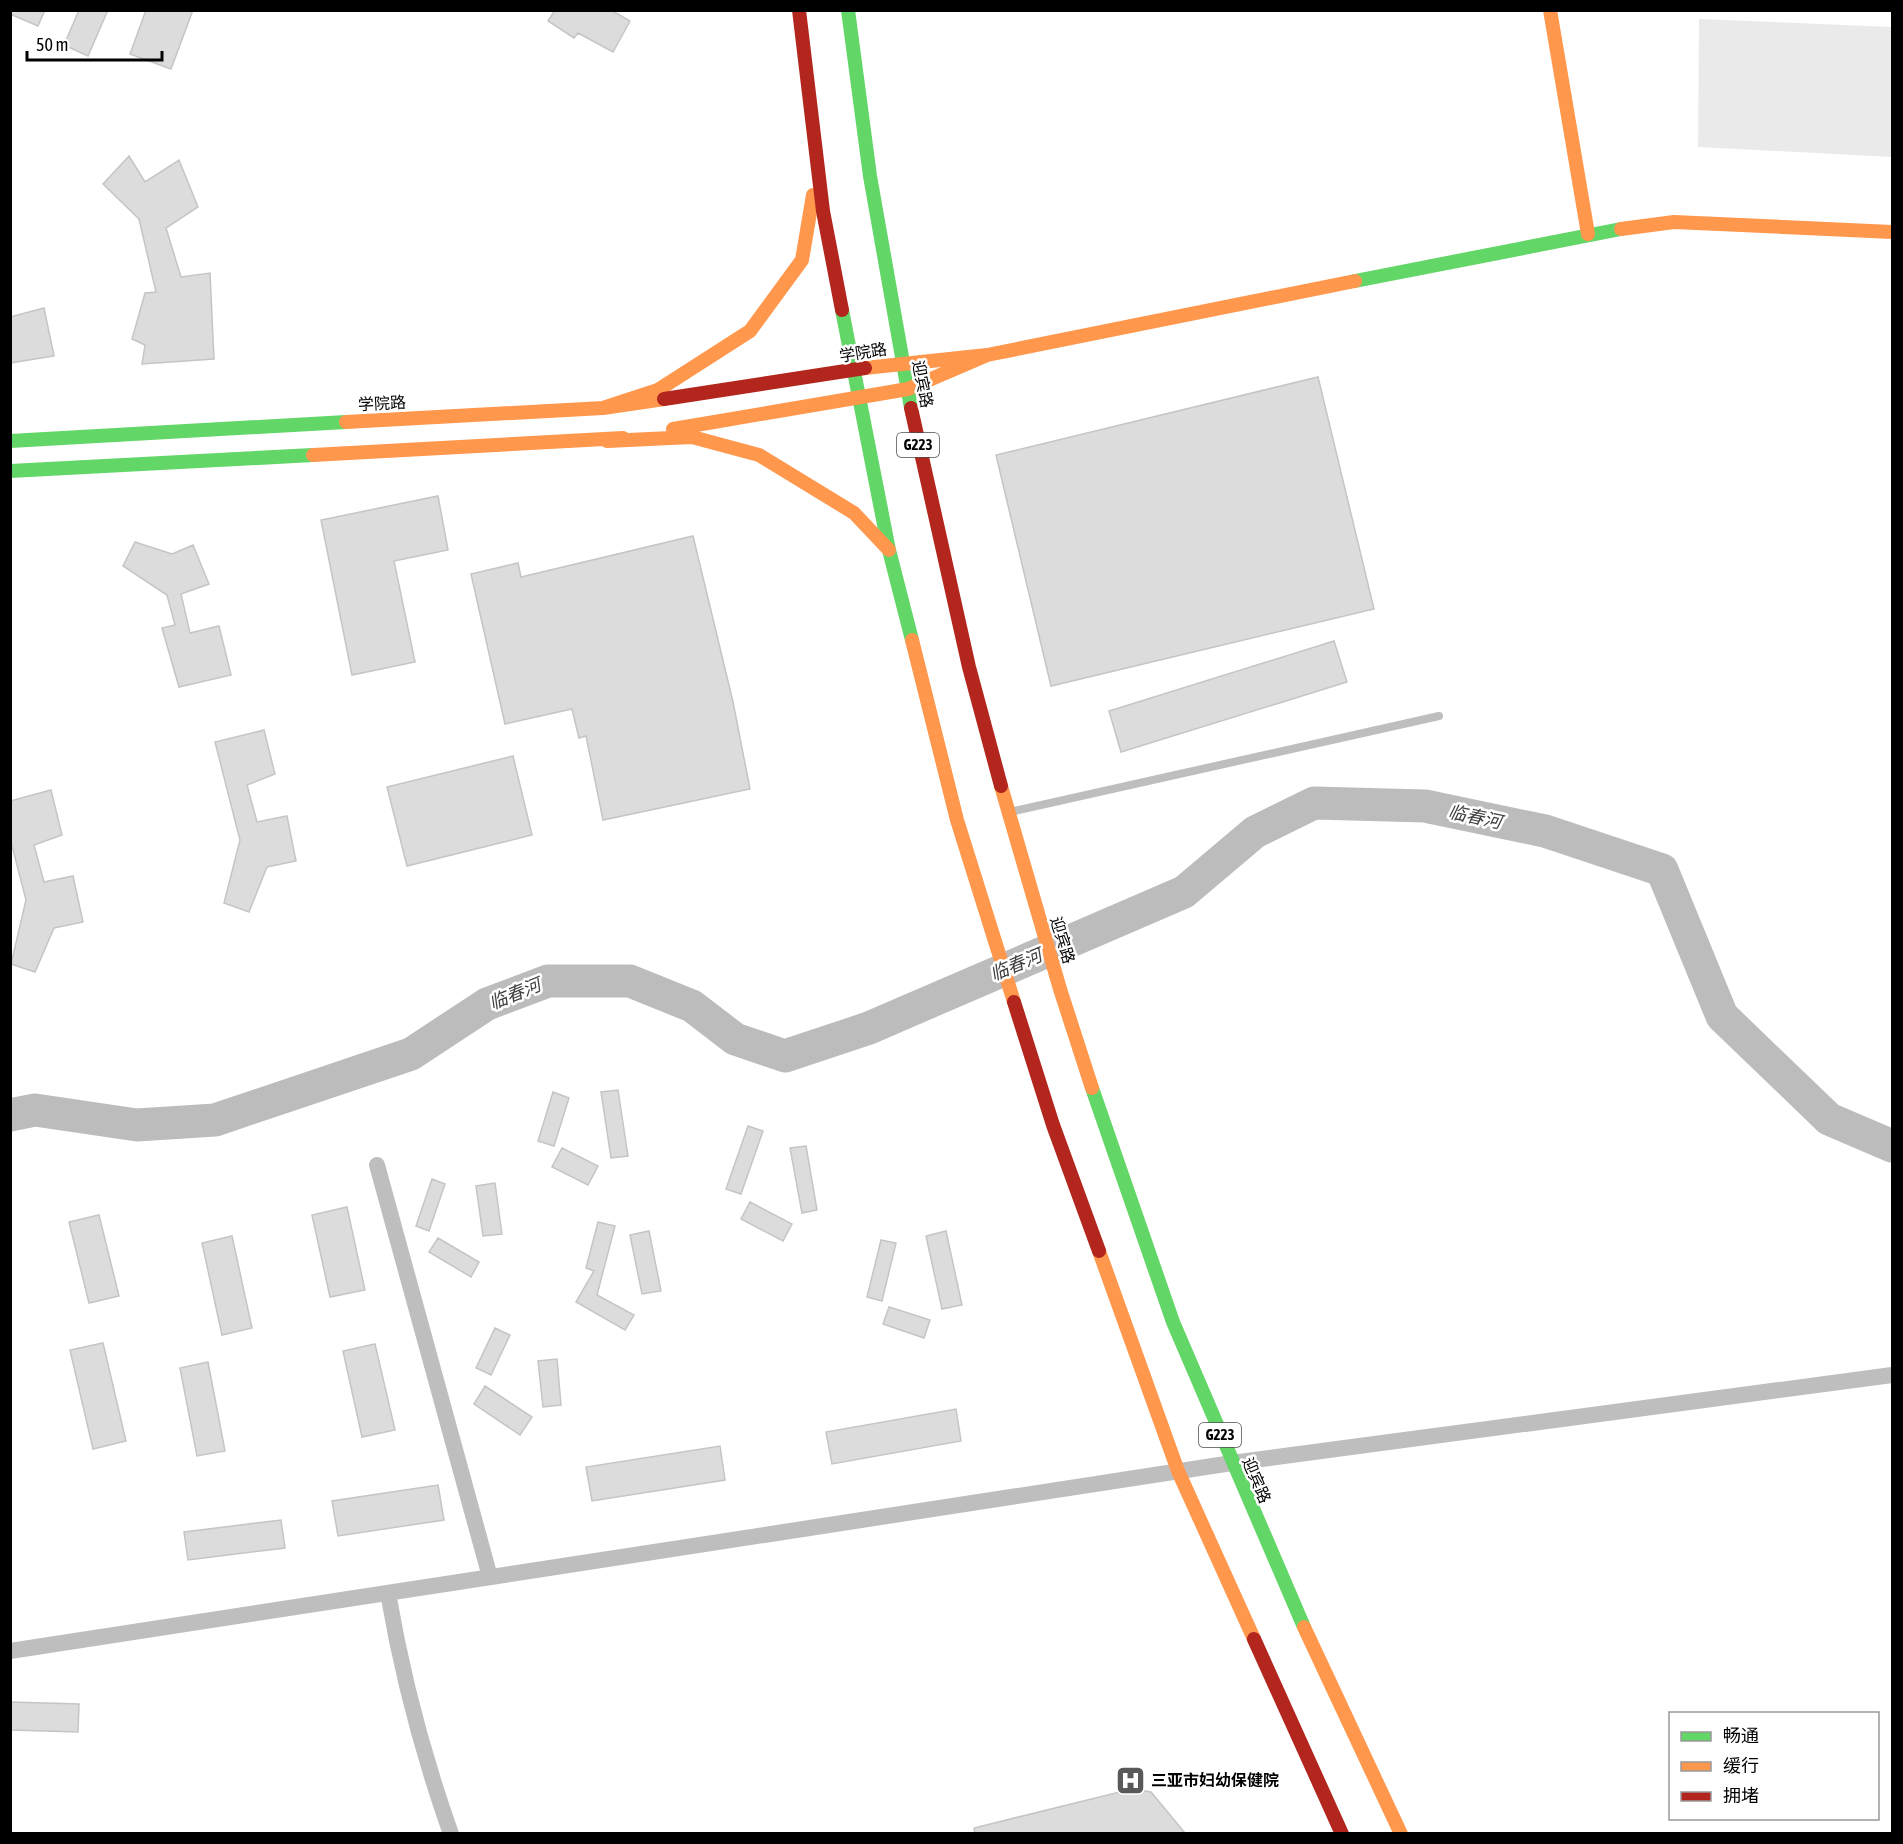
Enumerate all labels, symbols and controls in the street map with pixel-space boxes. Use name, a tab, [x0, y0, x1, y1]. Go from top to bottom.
scale bar	[27, 24, 162, 62]
text: 50 m	[36, 34, 68, 55]
street label: 学院路	[838, 339, 888, 365]
street label: 迎宾路	[910, 359, 936, 409]
street label: 学院路	[358, 393, 406, 413]
road number: G223	[897, 433, 939, 457]
water label: 临春河	[1447, 801, 1507, 833]
street label: 迎宾路	[1047, 914, 1079, 966]
water label: 临春河	[987, 943, 1048, 985]
water label: 临春河	[486, 973, 547, 1013]
road number: G223	[1199, 1423, 1241, 1447]
street label: 迎宾路	[1239, 1454, 1275, 1506]
legend	[1669, 1712, 1879, 1820]
text: 畅通	[1723, 1725, 1759, 1746]
text: 缓行	[1723, 1755, 1759, 1776]
hospital icon: 三亚市妇幼保健院	[1114, 1764, 1146, 1796]
place label: 三亚市妇幼保健院	[1151, 1771, 1279, 1789]
text: 拥堵	[1723, 1785, 1759, 1806]

